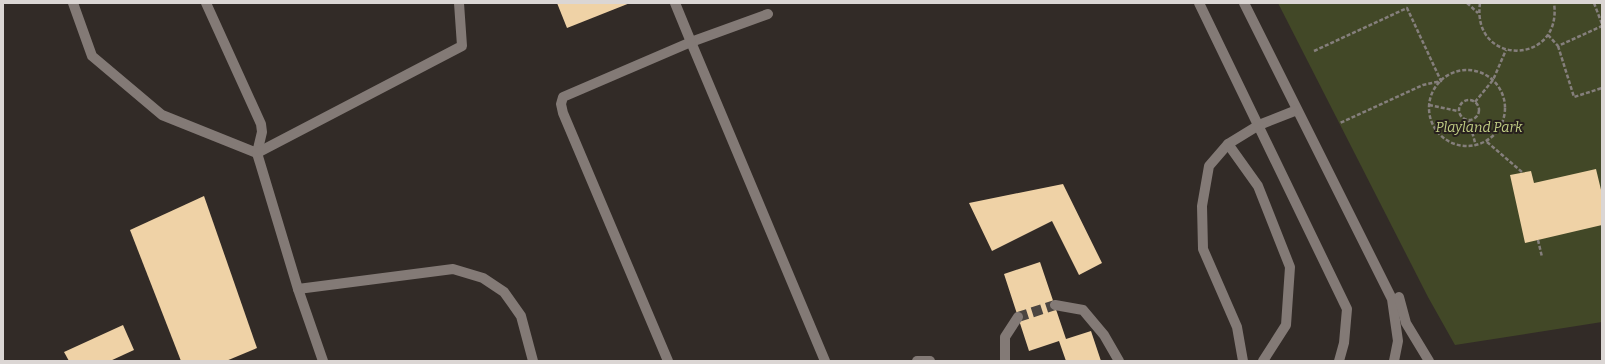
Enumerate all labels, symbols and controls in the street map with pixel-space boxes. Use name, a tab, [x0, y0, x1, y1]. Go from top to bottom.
park label: Playland Park	[1435, 119, 1523, 136]

